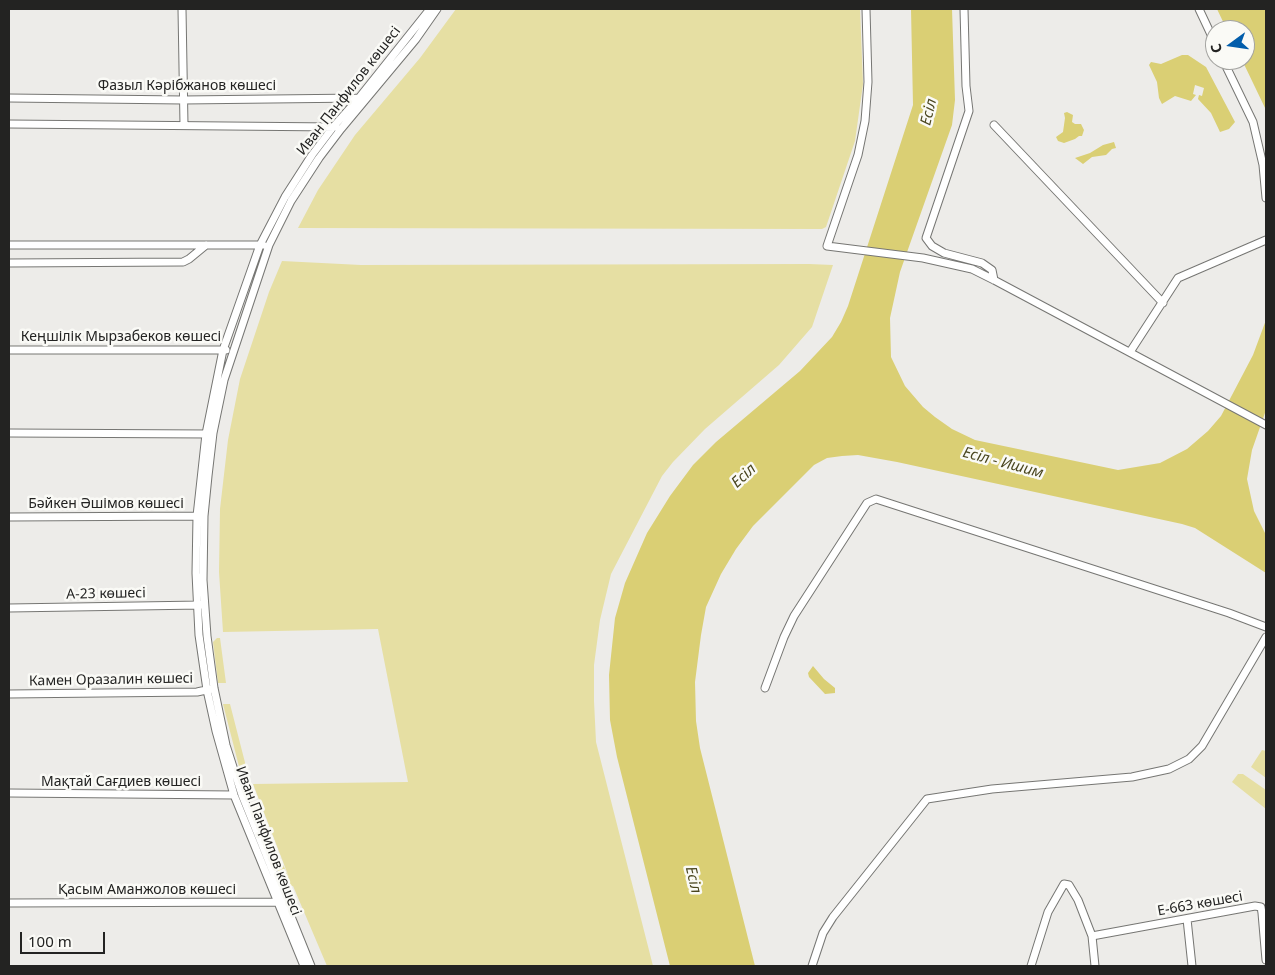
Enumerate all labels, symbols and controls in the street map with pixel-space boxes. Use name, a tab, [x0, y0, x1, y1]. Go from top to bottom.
north arrow	[1205, 20, 1255, 70]
street label: Иван Панфилов көшесі	[294, 23, 404, 159]
text: С	[1206, 42, 1226, 55]
street label: Фазыл Кәрібжанов көшесі	[98, 78, 276, 94]
water label: Есіл	[917, 97, 941, 127]
street label: Кеңшілік Мырзабеков көшесі	[21, 329, 221, 345]
water label: Есіл - Ишим	[961, 444, 1045, 482]
water label: Есіл	[728, 460, 760, 492]
street label: Бәйкен Әшімов көшесі	[28, 496, 184, 512]
street label: А-23 көшесі	[66, 585, 146, 603]
street label: Камен Оразалин көшесі	[29, 670, 193, 690]
street label: Иван Панфилов көшесі	[232, 764, 304, 918]
street label: Мақтай Сағдиев көшесі	[41, 774, 201, 790]
water label: Есіл	[681, 865, 705, 895]
street label: Қасым Аманжолов көшесі	[58, 882, 236, 898]
street label: Е-663 көшесі	[1156, 888, 1244, 920]
scale bar	[22, 922, 108, 954]
text: 100 m	[28, 931, 72, 951]

